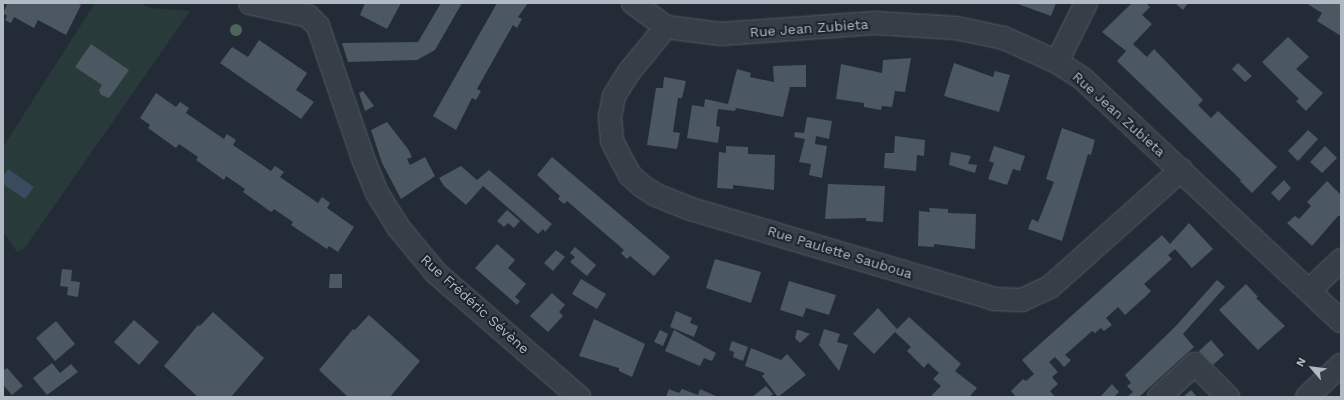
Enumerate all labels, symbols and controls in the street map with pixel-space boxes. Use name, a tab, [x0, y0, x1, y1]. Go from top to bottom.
street label: Rue Jean Zubieta	[749, 15, 869, 41]
street label: Rue Jean Zubieta	[1069, 68, 1169, 160]
street label: Rue Paulette Sauboua	[765, 222, 915, 282]
street label: Rue Frédéric Sévène	[417, 251, 533, 357]
north arrow	[1292, 348, 1332, 388]
text: N	[1293, 355, 1309, 369]

